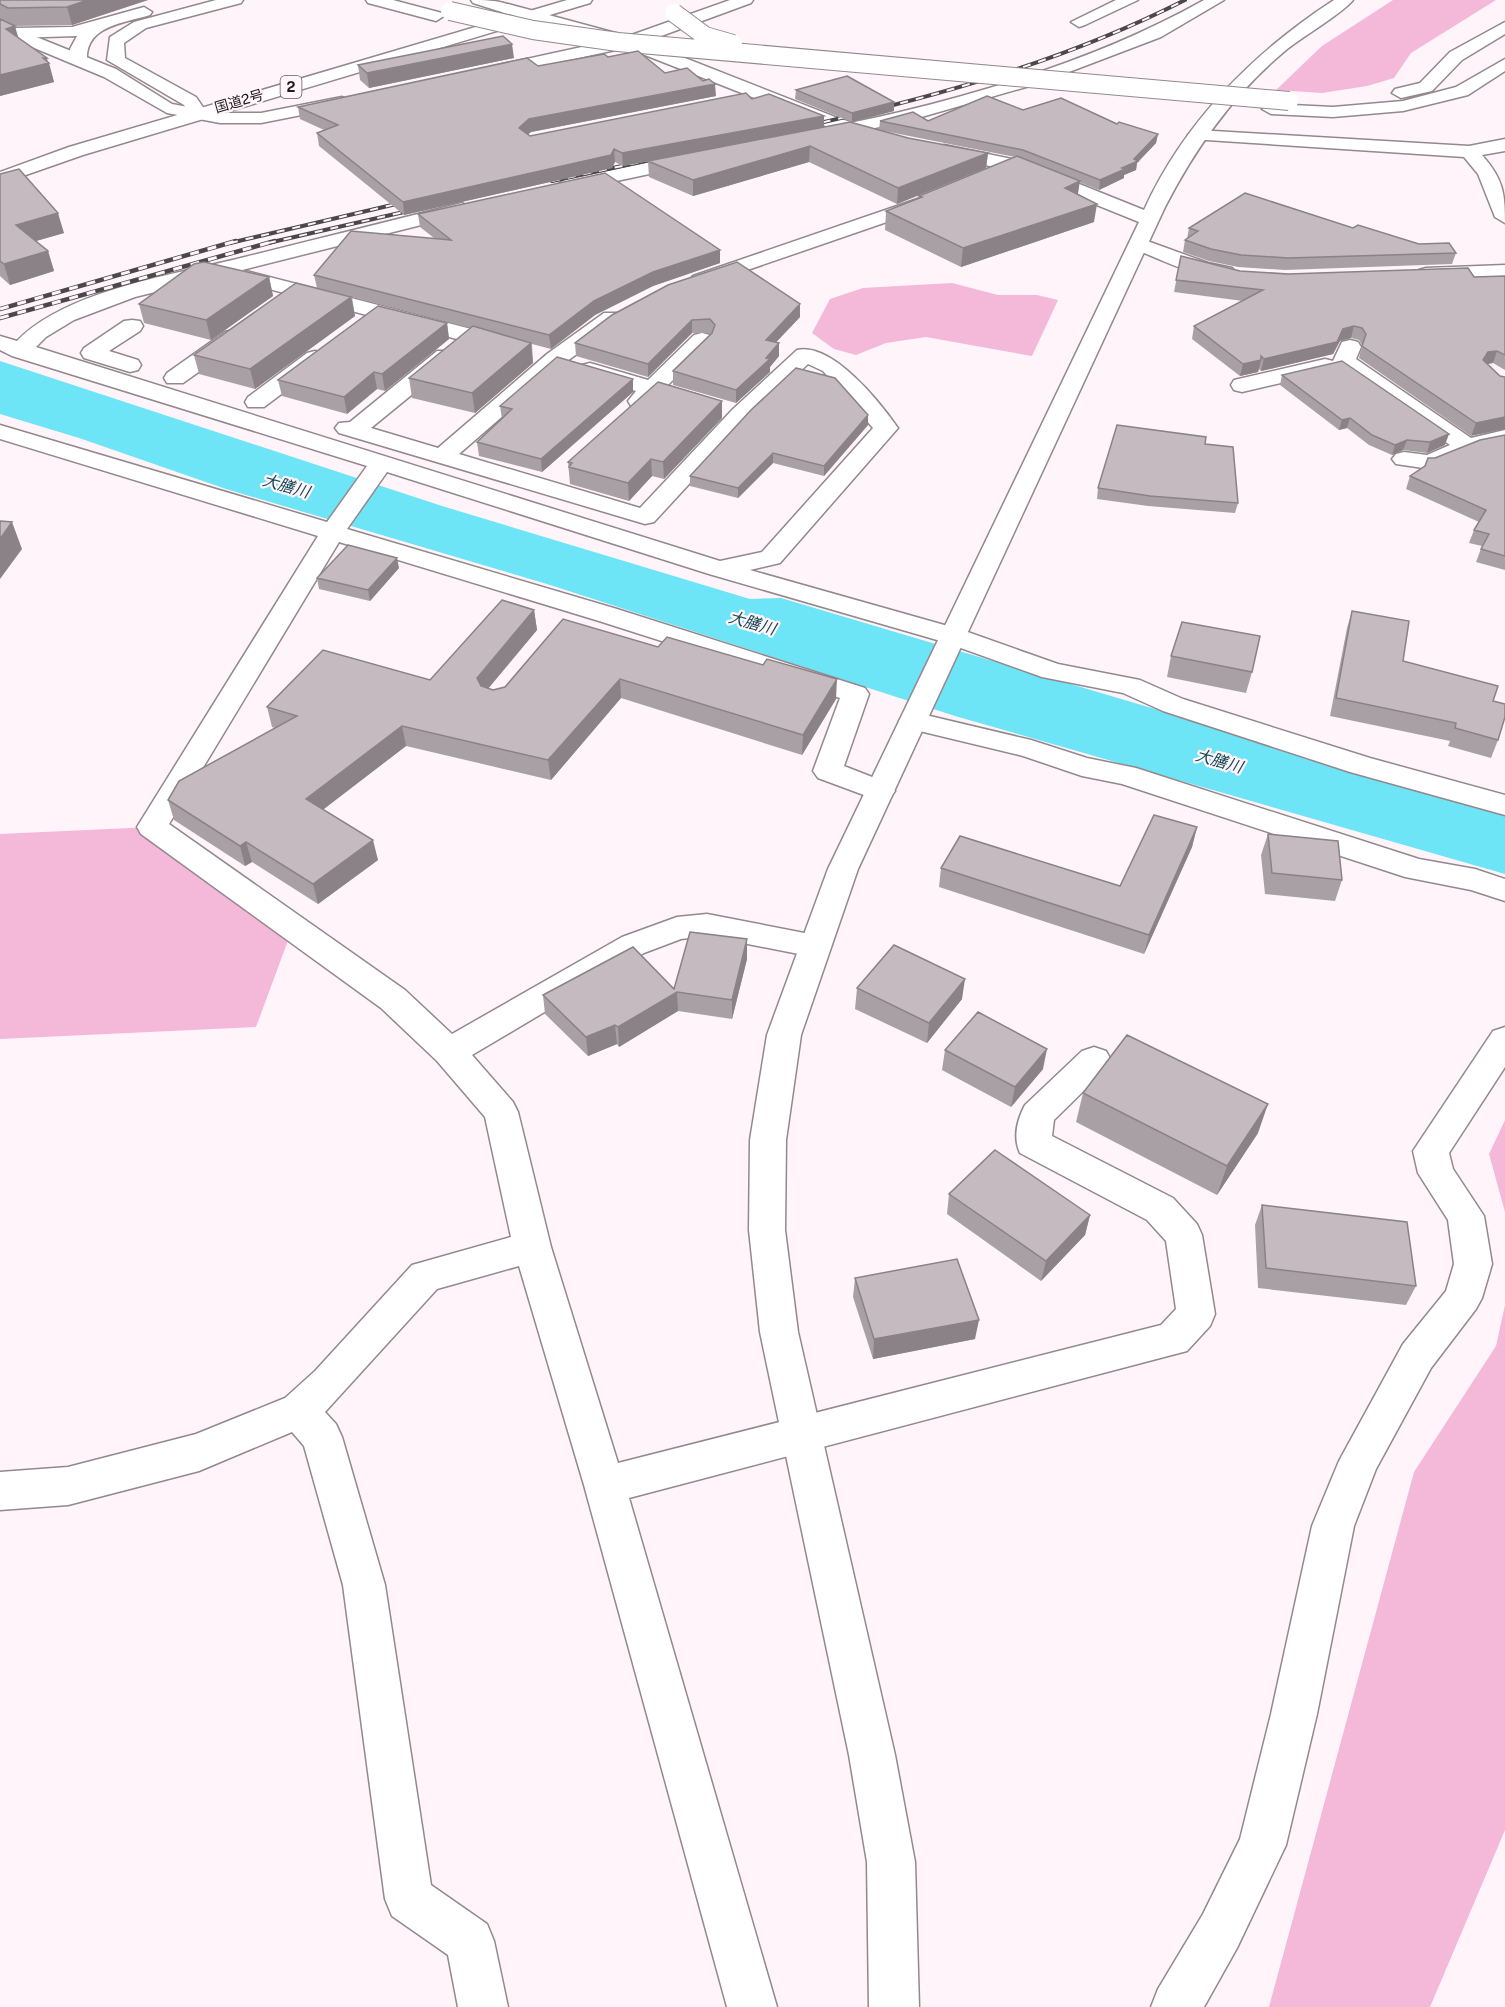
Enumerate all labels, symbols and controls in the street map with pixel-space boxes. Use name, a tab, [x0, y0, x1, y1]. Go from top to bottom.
road number: 2	[280, 76, 302, 98]
street label: 国道2号	[213, 86, 265, 116]
water label: 大膳川	[260, 470, 314, 502]
water label: 大膳川	[726, 607, 780, 639]
water label: 大膳川	[1193, 745, 1247, 777]

